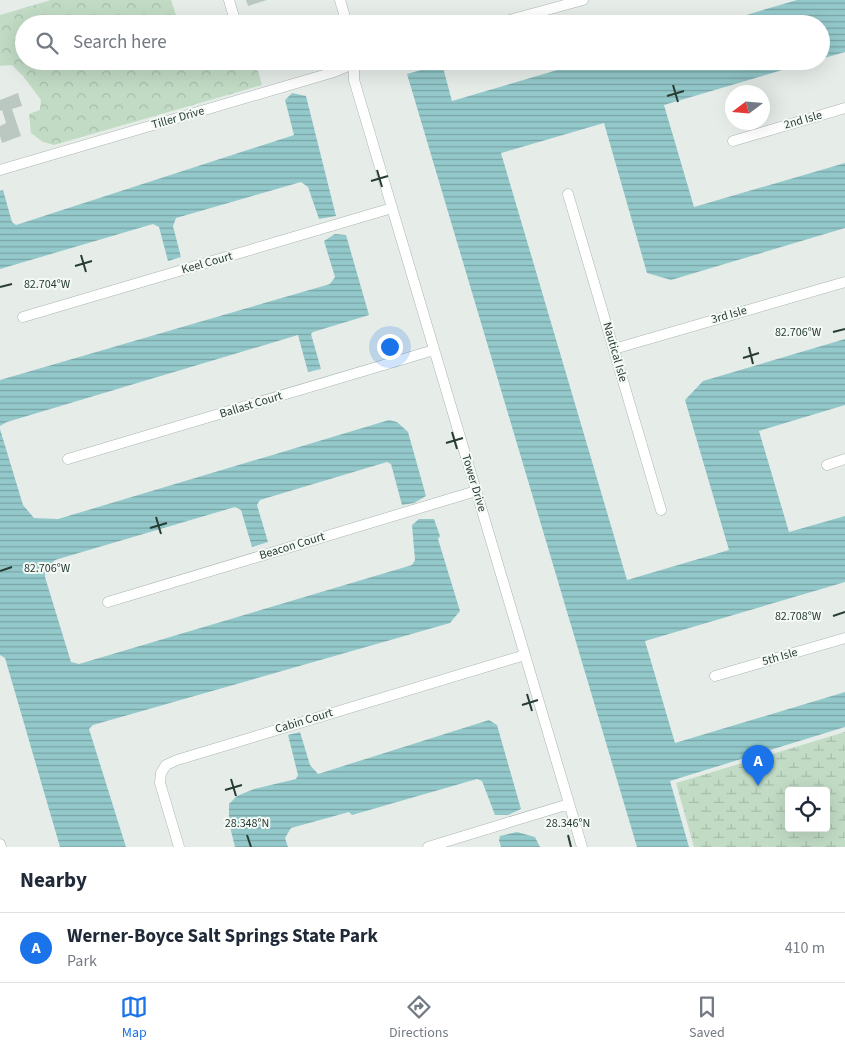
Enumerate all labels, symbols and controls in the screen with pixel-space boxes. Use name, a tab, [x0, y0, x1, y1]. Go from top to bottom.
search box	[15, 15, 830, 70]
icon: search	[33, 29, 61, 57]
text: Search here	[73, 29, 167, 56]
north arrow	[725, 85, 770, 130]
street label: Tiller Drive	[150, 102, 206, 134]
street label: 2nd Isle	[782, 106, 824, 134]
street label: Keel Court	[180, 248, 234, 278]
text: 82.704°W	[24, 276, 71, 293]
street label: 3rd Isle	[709, 302, 749, 328]
street label: Nautical Isle	[598, 320, 632, 384]
text: 82.706°W	[775, 324, 822, 341]
your location	[377, 334, 403, 360]
street label: Ballast Court	[218, 387, 284, 423]
street label: Tower Drive	[457, 452, 491, 514]
street label: Beacon Court	[257, 528, 327, 564]
text: 82.706°W	[24, 560, 71, 577]
text: 82.708°W	[775, 608, 822, 625]
street label: 5th Isle	[760, 644, 800, 670]
street label: Cabin Court	[273, 704, 335, 738]
pin: A	[742, 745, 774, 786]
map controls	[785, 787, 830, 832]
button: locate	[785, 787, 830, 832]
text: 28.348°N	[225, 815, 269, 832]
text: 28.346°N	[546, 815, 590, 832]
text: Nearby	[20, 865, 87, 895]
text: Werner-Boyce Salt Springs State Park	[67, 923, 378, 950]
text: A	[31, 937, 41, 959]
text: 410 m	[785, 937, 825, 959]
text: Park	[67, 950, 97, 972]
tab: Map	[120, 993, 148, 1043]
tab: Directions	[389, 993, 448, 1043]
tab: Saved	[689, 993, 725, 1043]

